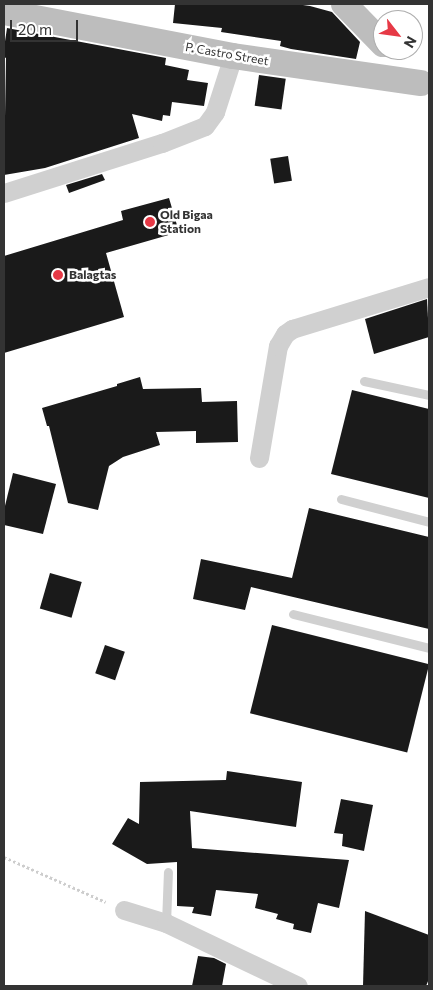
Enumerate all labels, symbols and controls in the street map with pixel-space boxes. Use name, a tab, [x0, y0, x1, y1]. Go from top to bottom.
scale bar	[12, 10, 80, 42]
north arrow	[373, 10, 423, 60]
text: 20 m	[18, 20, 52, 38]
text: N	[401, 33, 421, 51]
street label: P. Castro Street	[184, 40, 270, 68]
place label: Old Bigaa Station	[160, 208, 213, 236]
marker: Old Bigaa Station	[144, 216, 156, 228]
marker: Balagtas	[51, 268, 65, 282]
place label: Balagtas	[69, 268, 116, 282]

